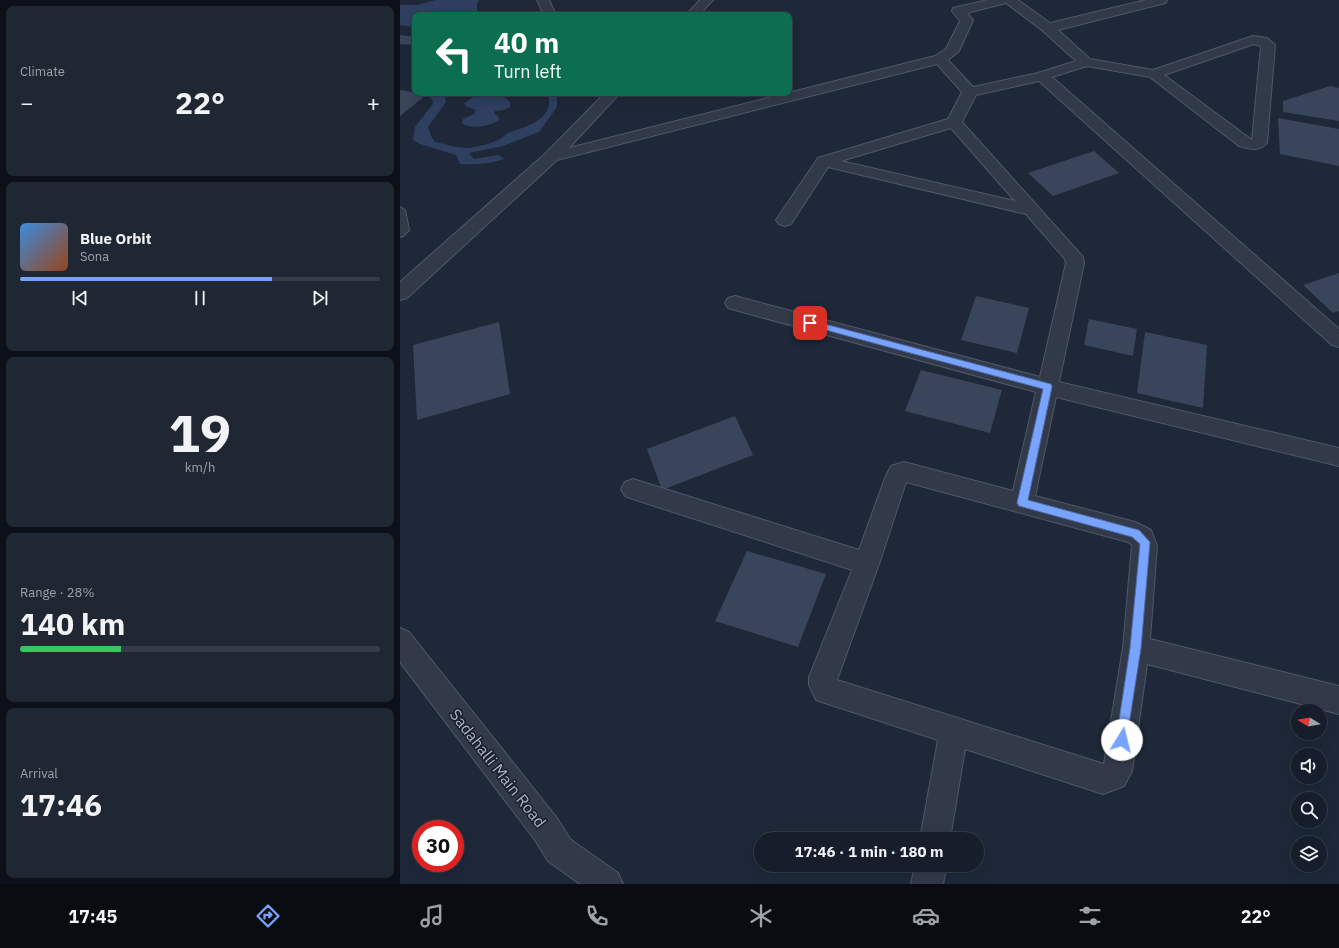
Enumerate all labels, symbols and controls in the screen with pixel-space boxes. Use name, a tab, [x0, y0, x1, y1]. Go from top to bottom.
text: 40 m	[494, 24, 559, 61]
icon: left	[428, 28, 480, 80]
text: Turn left	[494, 60, 562, 83]
text: Climate	[20, 63, 65, 80]
text: 22°	[175, 83, 225, 122]
text: −	[20, 88, 33, 117]
text: +	[367, 88, 380, 117]
text: Blue Orbit	[80, 229, 151, 248]
text: Sona	[80, 248, 109, 265]
icon: previous	[69, 287, 91, 309]
icon: pause	[189, 287, 211, 309]
icon: next	[309, 287, 331, 309]
pin	[793, 306, 827, 340]
icon: arrive	[799, 312, 821, 334]
text: 19	[169, 399, 231, 466]
text: km/h	[185, 459, 215, 476]
text: Range · 28%	[20, 584, 94, 601]
text: 140 km	[20, 604, 125, 643]
north arrow	[1291, 704, 1327, 740]
map controls	[1291, 704, 1327, 872]
street label: Sadahalli Main Road	[446, 705, 550, 831]
position arrow	[1101, 719, 1143, 761]
button: sound	[1291, 748, 1327, 784]
text: Arrival	[20, 765, 58, 782]
text: 17:46	[20, 785, 102, 824]
button: search	[1291, 792, 1327, 828]
speed limit sign: 30	[412, 820, 464, 872]
button: layers	[1291, 836, 1327, 872]
text: 17:46 · 1 min · 180 m	[795, 842, 943, 861]
icon: directions	[254, 902, 282, 930]
icon: music	[418, 902, 446, 930]
icon: phone	[583, 902, 611, 930]
icon: climate	[747, 902, 775, 930]
icon: car	[912, 902, 940, 930]
icon: filters	[1076, 902, 1104, 930]
text: 17:45	[68, 905, 117, 928]
text: 22°	[1241, 905, 1271, 928]

